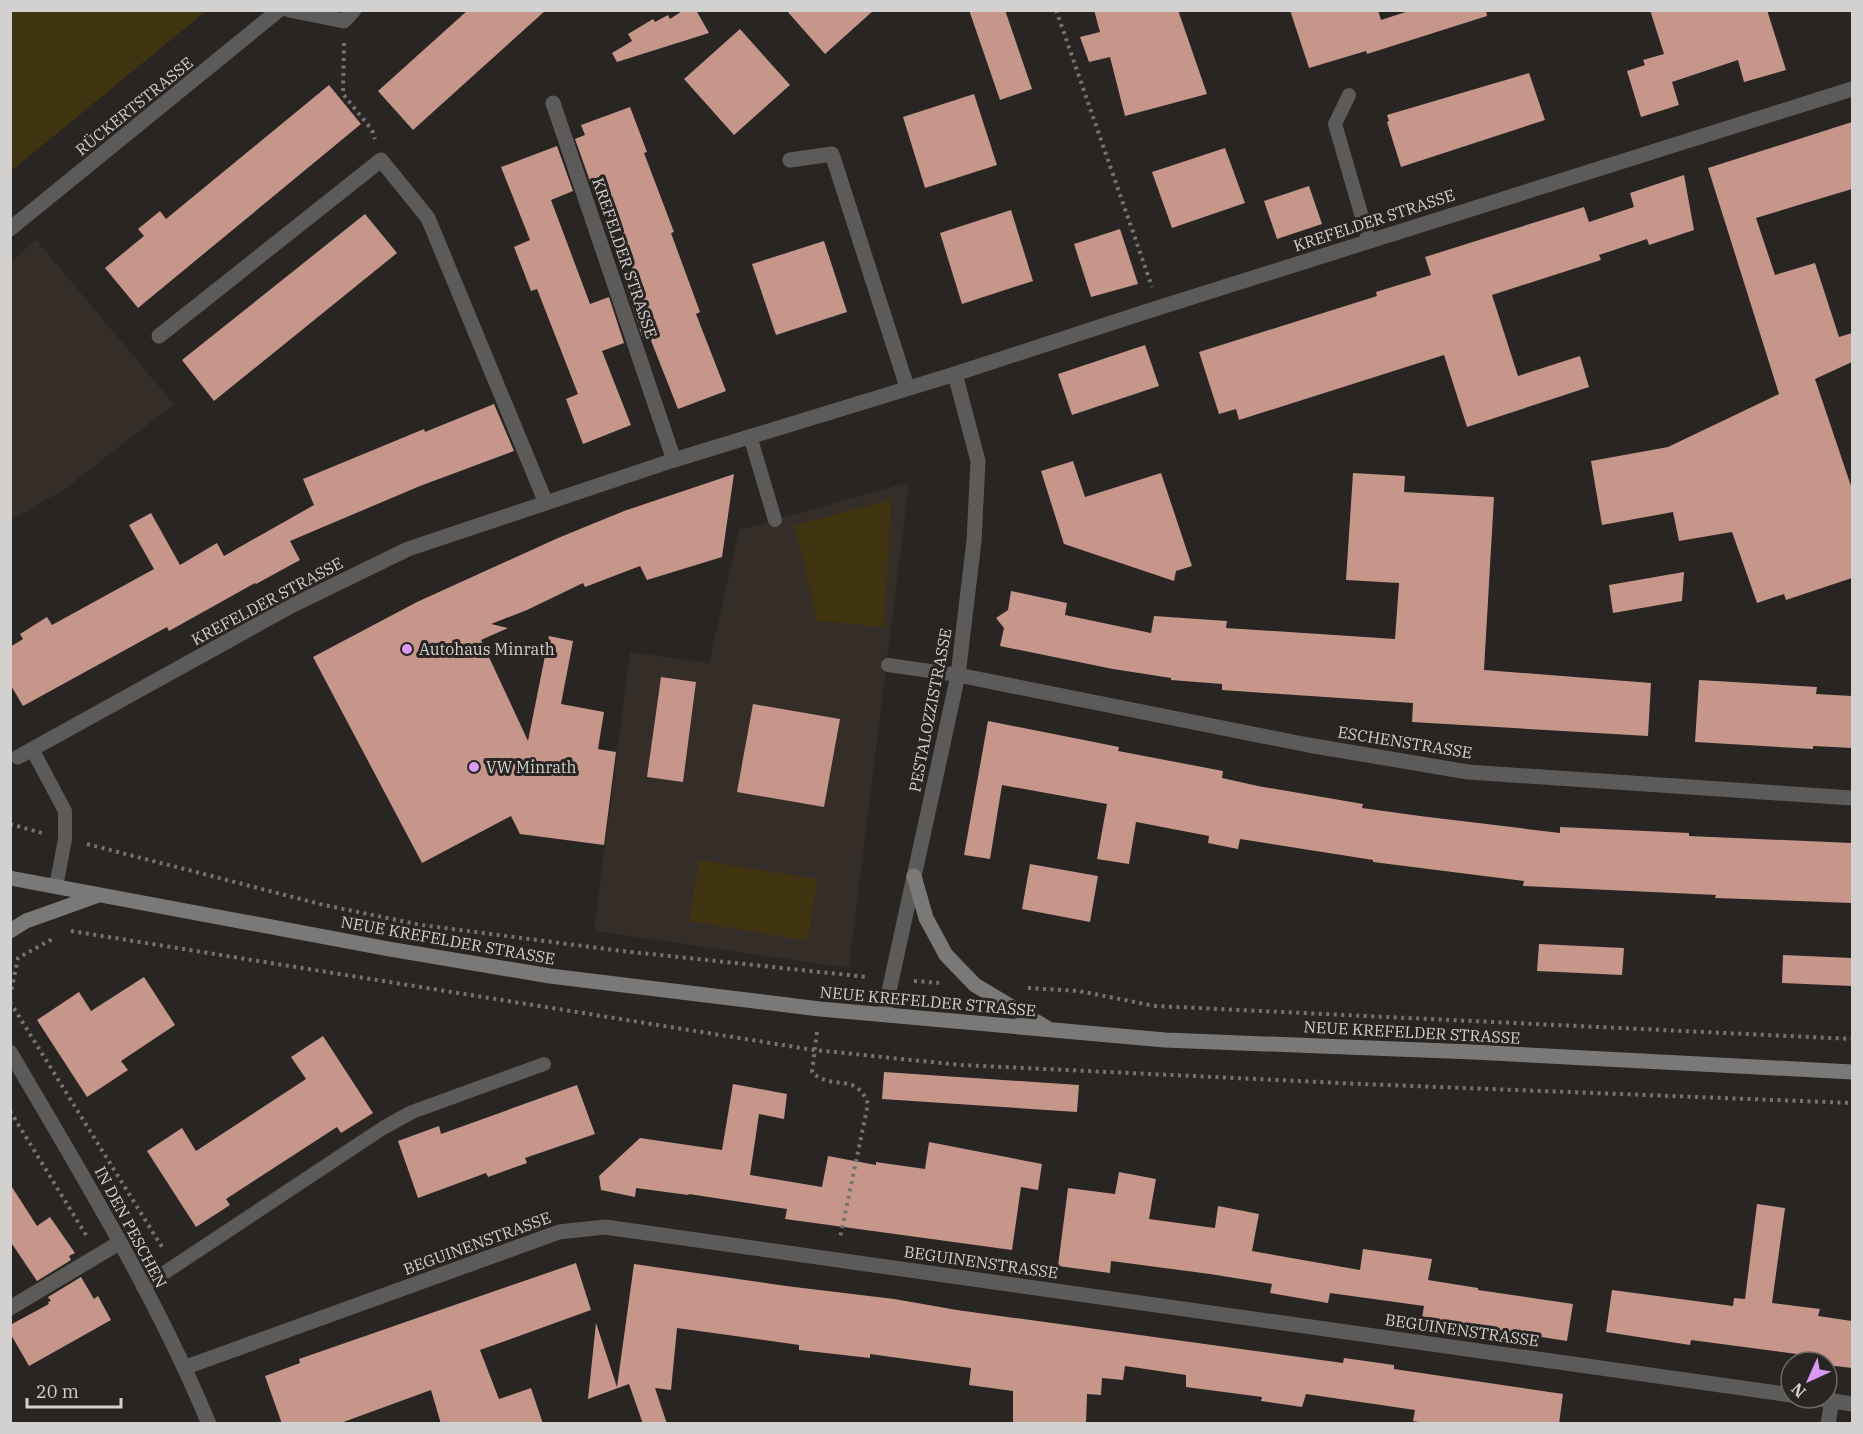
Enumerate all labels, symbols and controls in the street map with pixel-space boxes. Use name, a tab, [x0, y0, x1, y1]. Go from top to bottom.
street label: RÜCKERTSTRASSE	[71, 52, 197, 160]
street label: KREFELDER STRASSE	[588, 175, 662, 341]
street label: KREFELDER STRASSE	[1291, 184, 1457, 256]
street label: KREFELDER STRASSE	[188, 553, 346, 649]
street label: PESTALOZZISTRASSE	[904, 626, 956, 794]
place label: Autohaus Minrath	[419, 639, 555, 659]
marker: Autohaus Minrath	[400, 642, 414, 656]
street label: ESCHENSTRASSE	[1336, 721, 1474, 763]
place label: VW Minrath	[486, 757, 577, 777]
marker: VW Minrath	[467, 760, 481, 774]
street label: NEUE KREFELDER STRASSE	[339, 911, 557, 969]
street label: NEUE KREFELDER STRASSE	[819, 982, 1037, 1020]
street label: NEUE KREFELDER STRASSE	[1303, 1016, 1521, 1048]
street label: IN DEN PESCHEN	[91, 1163, 171, 1291]
street label: BEGUINENSTRASSE	[401, 1207, 553, 1279]
street label: BEGUINENSTRASSE	[903, 1241, 1059, 1283]
street label: BEGUINENSTRASSE	[1384, 1309, 1540, 1351]
north arrow	[1779, 1350, 1839, 1410]
scale bar	[27, 1371, 122, 1409]
text: N	[1787, 1379, 1810, 1402]
text: 20 m	[36, 1380, 79, 1403]

